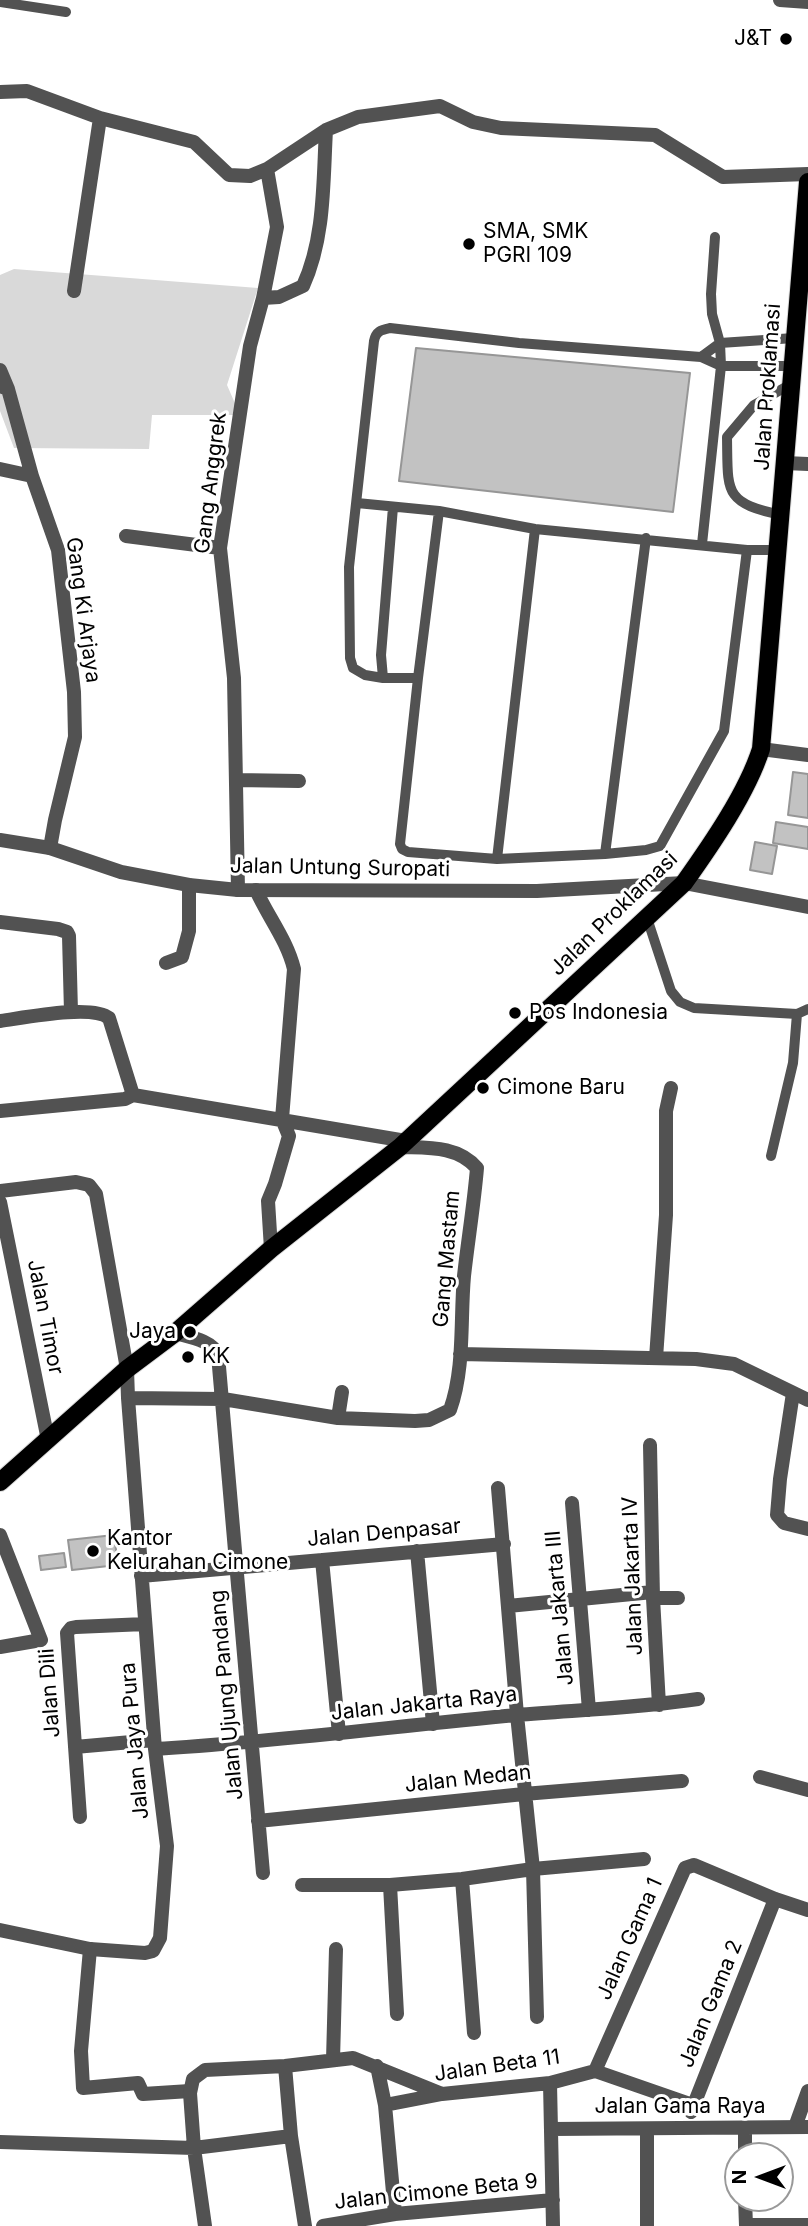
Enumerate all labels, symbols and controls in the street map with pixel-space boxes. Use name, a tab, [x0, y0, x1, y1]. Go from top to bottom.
place label: J&T	[734, 26, 772, 52]
marker: J&T	[778, 31, 794, 47]
place label: SMA, SMK PGRI 109	[483, 219, 588, 269]
marker: SMA, SMK PGRI 109	[461, 236, 477, 252]
street label: Jalan Proklamasi	[750, 303, 786, 471]
street label: Gang Anggrek	[190, 411, 232, 555]
street label: Gang Ki Arjaya	[60, 536, 106, 684]
street label: Jalan Proklamasi	[545, 847, 683, 981]
street label: Jalan Untung Suropati	[230, 853, 450, 883]
place label: Pos Indonesia	[529, 1000, 668, 1026]
marker: Pos Indonesia	[507, 1005, 523, 1021]
place label: Cimone Baru	[497, 1075, 625, 1101]
marker: Cimone Baru	[475, 1080, 491, 1096]
street label: Gang Mastam	[428, 1189, 466, 1329]
street label: Jalan Timor	[22, 1257, 68, 1377]
place label: Jaya	[129, 1319, 176, 1345]
marker: Jaya	[182, 1324, 198, 1340]
place label: KK	[202, 1344, 230, 1370]
marker: KK	[180, 1349, 196, 1365]
street label: Jalan Jakarta IV	[618, 1496, 648, 1656]
street label: Jalan Denpasar	[306, 1514, 462, 1552]
place label: Kantor Kelurahan Cimone	[107, 1526, 288, 1576]
street label: Jalan Jakarta III	[541, 1529, 579, 1687]
marker: Kantor Kelurahan Cimone	[85, 1543, 101, 1559]
street label: Jalan Ujung Pandang	[205, 1589, 249, 1801]
street label: Jalan Dili	[34, 1648, 66, 1738]
street label: Jalan Jaya Pura	[116, 1662, 154, 1820]
street label: Jalan Jakarta Raya	[330, 1682, 518, 1726]
street label: Jalan Medan	[403, 1760, 533, 1798]
street label: Jalan Gama 1	[592, 1874, 668, 2004]
street label: Jalan Gama 2	[674, 1937, 748, 2071]
street label: Jalan Beta 11	[433, 2045, 561, 2087]
street label: Jalan Gama Raya	[595, 2094, 765, 2120]
north arrow	[724, 2142, 794, 2212]
street label: Jalan Cimone Beta 9	[333, 2169, 539, 2215]
text: N	[728, 2170, 751, 2184]

